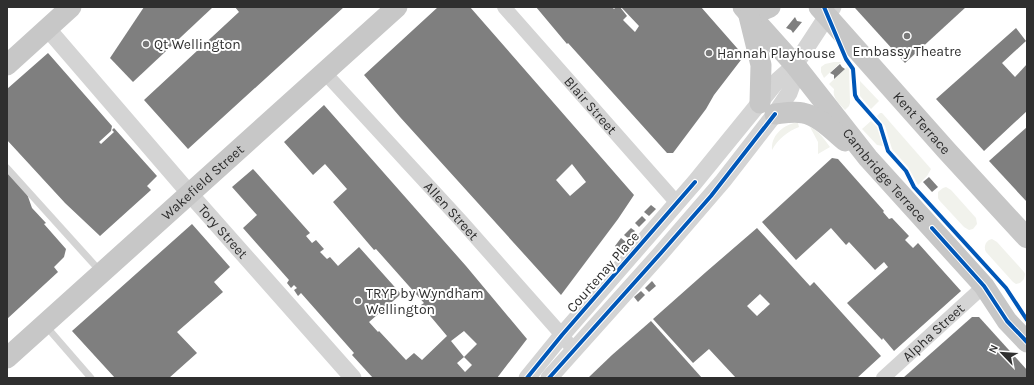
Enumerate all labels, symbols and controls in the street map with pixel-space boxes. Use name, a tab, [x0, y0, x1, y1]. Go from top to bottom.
marker: Embassy Theatre	[902, 31, 912, 41]
place label: Qt Wellington	[154, 36, 241, 53]
marker: Qt Wellington	[141, 39, 151, 49]
place label: Embassy Theatre	[852, 43, 962, 60]
place label: Hannah Playhouse	[717, 45, 835, 62]
marker: Hannah Playhouse	[704, 48, 714, 58]
street label: Blair Street	[561, 73, 621, 138]
street label: Kent Terrace	[890, 88, 954, 158]
street label: Cambridge Terrace	[839, 125, 930, 226]
street label: Wakefield Street	[158, 141, 247, 224]
street label: Allen Street	[420, 178, 482, 244]
street label: Tory Street	[195, 201, 252, 262]
street label: Courtenay Place	[563, 228, 643, 316]
place label: TRYP by Wyndham Wellington	[366, 285, 484, 318]
marker: TRYP by Wyndham Wellington	[353, 296, 363, 306]
street label: Alpha Street	[899, 300, 968, 365]
north arrow	[982, 333, 1022, 373]
text: N	[986, 343, 1001, 355]

